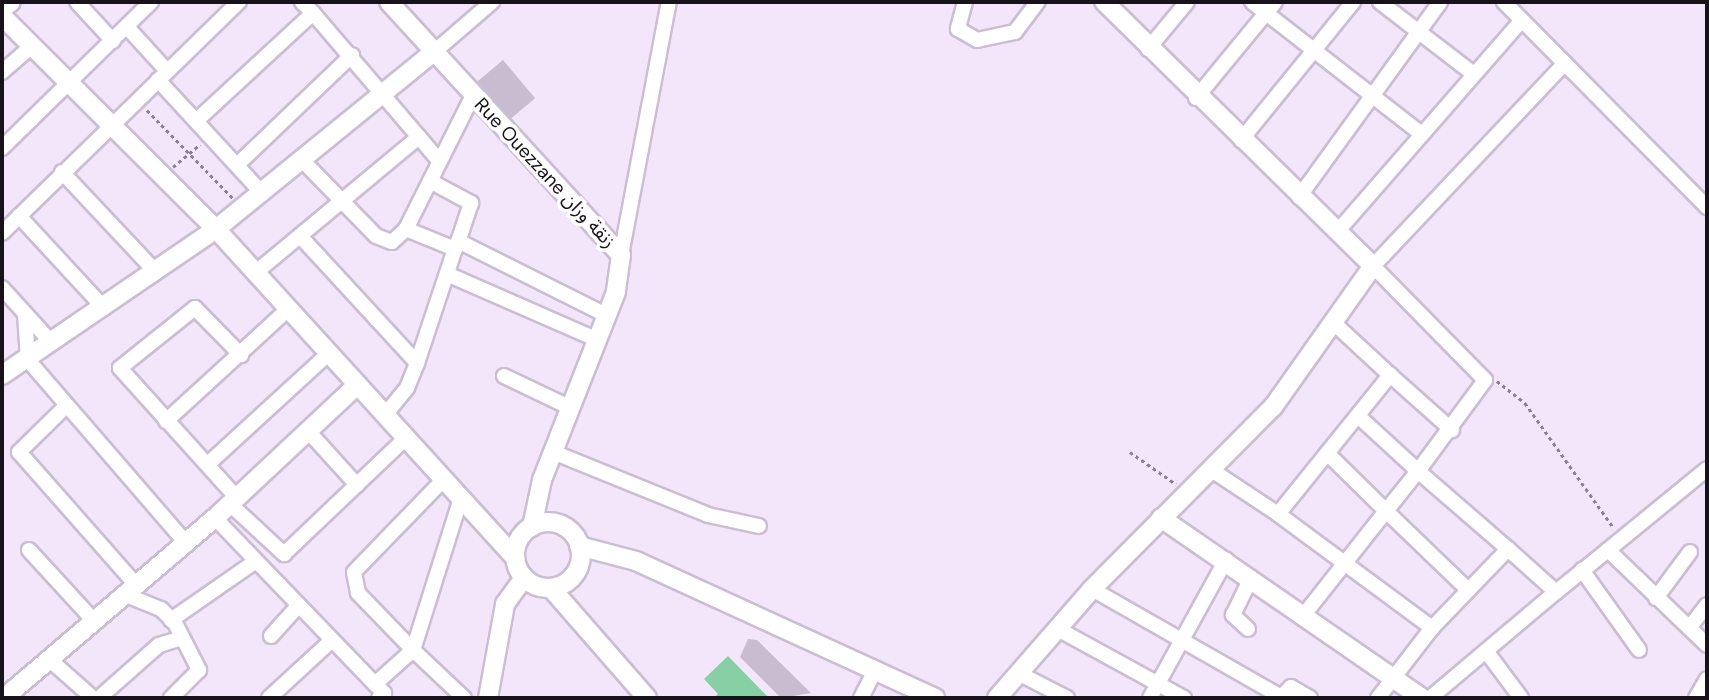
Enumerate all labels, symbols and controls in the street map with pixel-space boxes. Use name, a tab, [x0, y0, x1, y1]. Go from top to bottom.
street label: Rue Ouezzane زنقة وزان	[470, 93, 620, 253]

